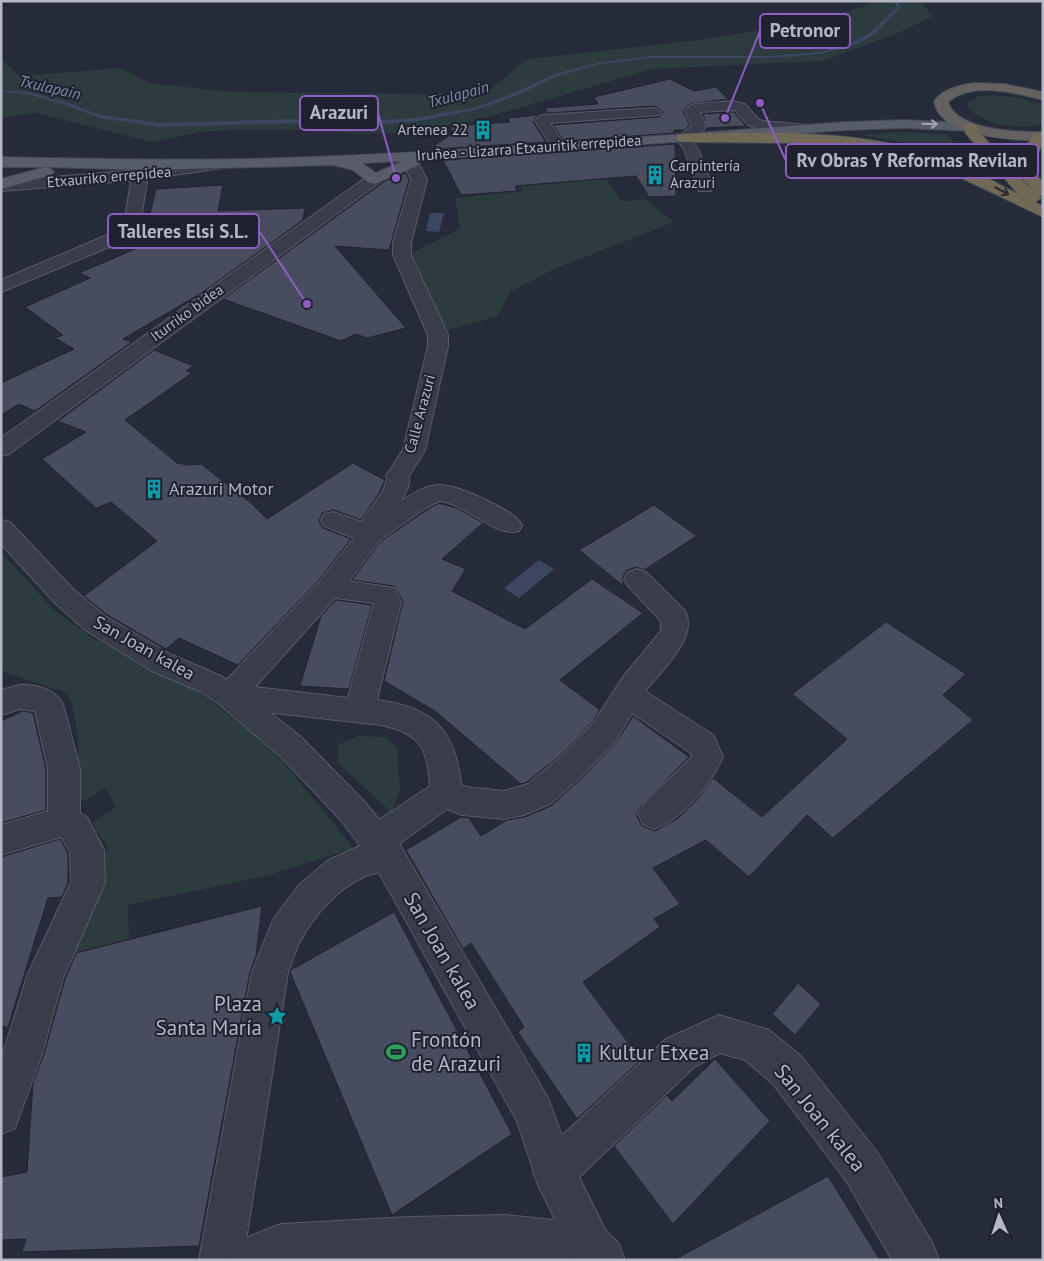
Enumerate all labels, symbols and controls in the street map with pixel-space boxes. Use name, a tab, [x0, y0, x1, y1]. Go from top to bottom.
callout: Petronor	[760, 14, 850, 48]
text: Petronor	[770, 18, 841, 42]
water label: Txulapain	[17, 70, 83, 104]
water label: Txulapain	[425, 76, 491, 112]
callout: Arazuri	[300, 96, 378, 130]
text: Arazuri	[310, 100, 368, 124]
building icon: Artenea 22	[472, 119, 494, 141]
place label: Artenea 22	[398, 120, 468, 139]
one-way arrow	[922, 120, 938, 129]
street label: Iruñea - Lizarra Etxauritik errepidea	[416, 130, 642, 165]
callout: Rv Obras Y Reformas Revilan	[786, 144, 1038, 178]
text: Rv Obras Y Reformas Revilan	[797, 148, 1027, 172]
place label: Carpintería Arazuri	[670, 156, 740, 192]
street label: Etxauriko errepidea	[46, 162, 172, 191]
building icon: Carpintería Arazuri	[644, 164, 666, 186]
one-way arrow	[994, 187, 1009, 196]
callout: Talleres Elsi S.L.	[108, 214, 259, 248]
text: Talleres Elsi S.L.	[118, 219, 248, 243]
street label: Iturriko bidea	[146, 280, 227, 346]
street label: Calle Arazuri	[400, 372, 439, 455]
place label: Arazuri Motor	[169, 477, 274, 500]
building icon: Arazuri Motor	[143, 478, 165, 500]
street label: San Joan kalea	[89, 610, 199, 685]
street label: San Joan kalea	[398, 887, 487, 1014]
place label: Plaza Santa María	[156, 990, 262, 1041]
place icon: Plaza Santa María	[266, 1005, 288, 1027]
place label: Frontón de Arazuri	[411, 1026, 501, 1077]
place label: Kultur Etxea	[599, 1039, 709, 1066]
sports icon: Frontón de Arazuri	[385, 1041, 407, 1063]
building icon: Kultur Etxea	[573, 1042, 595, 1064]
street label: San Joan kalea	[769, 1058, 872, 1177]
north arrow	[974, 1191, 1024, 1241]
text: N	[993, 1194, 1003, 1212]

